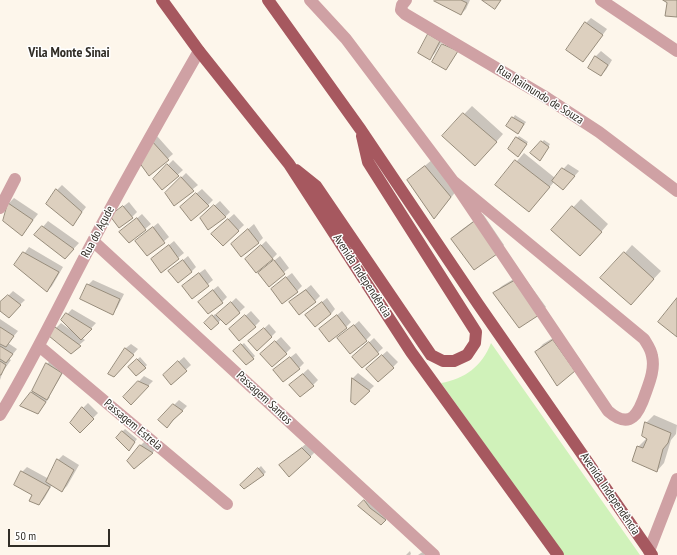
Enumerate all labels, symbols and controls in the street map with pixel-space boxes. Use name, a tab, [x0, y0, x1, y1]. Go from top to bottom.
district label: Vila Monte Sinai	[28, 45, 110, 61]
street label: Rua Raimundo de Souza	[494, 62, 586, 128]
street label: Rua do Açude	[78, 204, 118, 260]
street label: Avenida Independência	[330, 232, 394, 320]
street label: Passagem Santos	[233, 369, 295, 427]
street label: Passagem Estrela	[101, 396, 165, 454]
street label: Avenida Independência	[577, 450, 643, 538]
scale bar	[10, 521, 112, 547]
text: 50 m	[15, 528, 36, 543]

